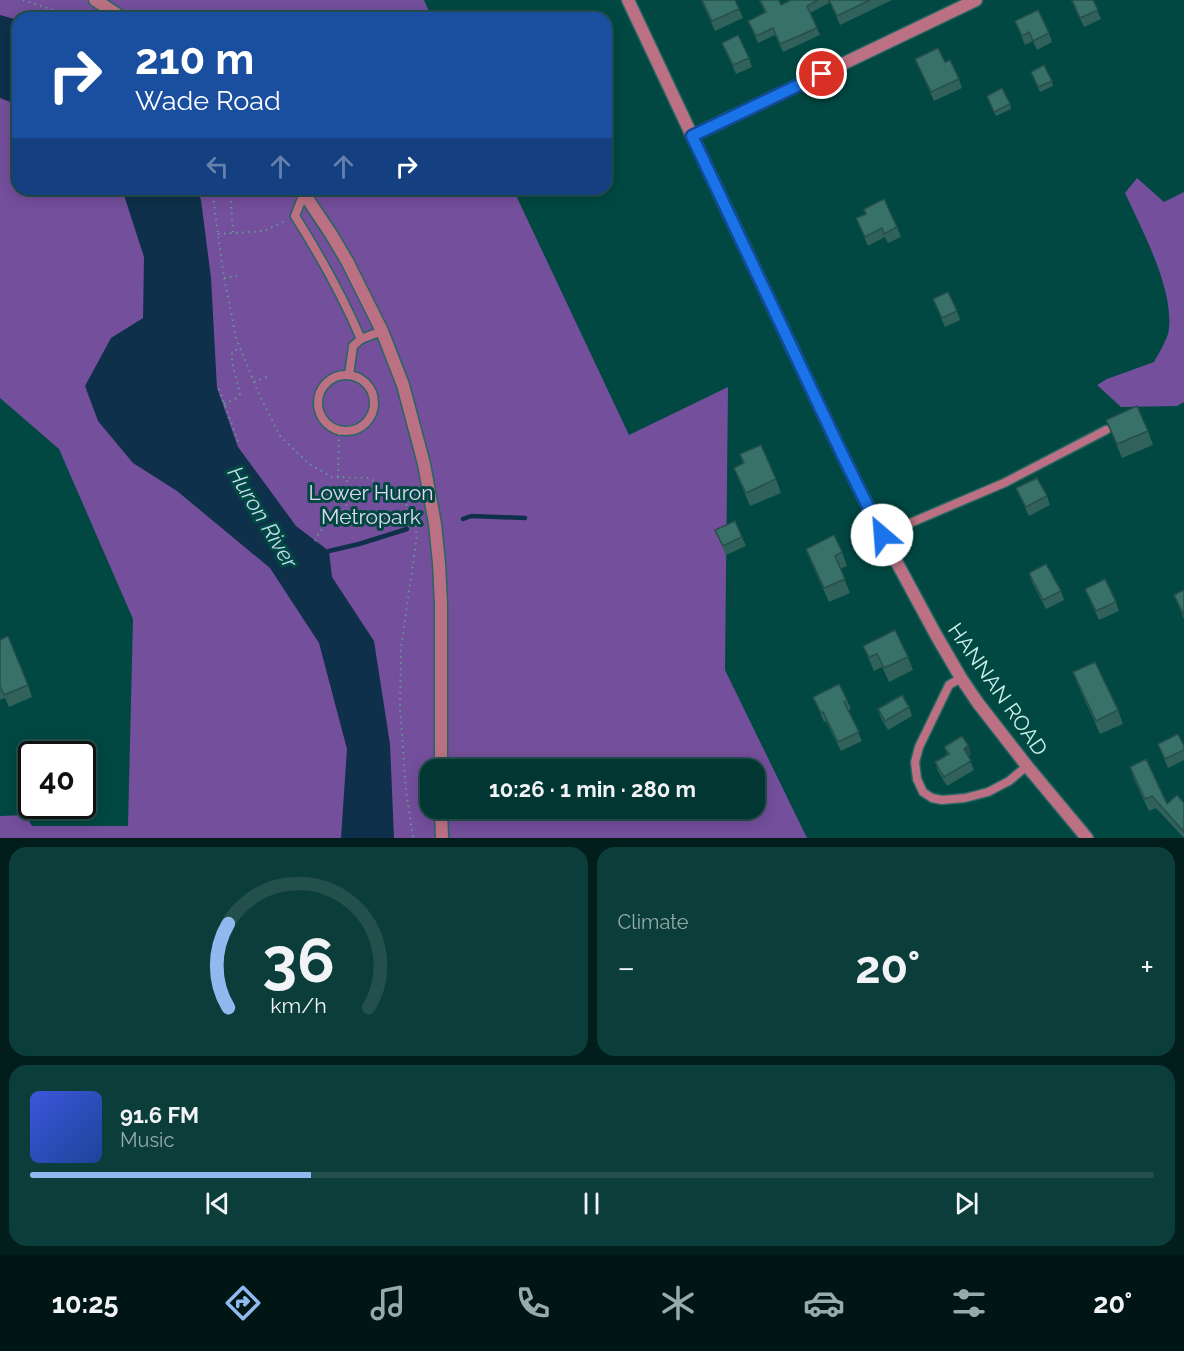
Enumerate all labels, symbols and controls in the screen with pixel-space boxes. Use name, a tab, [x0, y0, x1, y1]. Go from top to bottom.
text: 210 m	[135, 35, 254, 84]
icon: right	[36, 36, 114, 114]
pin	[796, 48, 847, 99]
icon: arrive	[805, 57, 838, 90]
text: Wade Road	[135, 85, 281, 116]
icon: left	[201, 150, 234, 183]
icon: ahead	[264, 150, 297, 183]
icon: ahead	[327, 150, 360, 183]
icon: right	[390, 150, 423, 183]
water label: Huron River	[222, 461, 304, 574]
park label: Lower Huron Metropark	[308, 480, 434, 529]
position arrow	[850, 503, 914, 567]
street label: HANNAN ROAD	[943, 618, 1053, 760]
speed limit sign: 40	[18, 741, 96, 819]
text: 10:26 · 1 min · 280 m	[489, 776, 696, 802]
text: Climate	[618, 910, 689, 934]
text: 36	[262, 923, 335, 997]
text: 20°	[855, 941, 920, 994]
text: −	[618, 948, 635, 987]
text: +	[1140, 948, 1154, 987]
text: km/h	[270, 994, 327, 1019]
text: 91.6 FM	[120, 1102, 199, 1128]
text: Music	[120, 1128, 174, 1152]
icon: previous	[201, 1187, 234, 1220]
icon: pause	[575, 1187, 608, 1220]
icon: next	[950, 1187, 983, 1220]
icon: directions	[222, 1282, 264, 1324]
icon: music	[367, 1282, 409, 1324]
icon: phone	[512, 1282, 554, 1324]
icon: climate	[657, 1282, 699, 1324]
icon: car	[803, 1282, 845, 1324]
icon: filters	[948, 1282, 990, 1324]
text: 10:25	[52, 1288, 118, 1319]
text: 20°	[1093, 1288, 1132, 1319]

